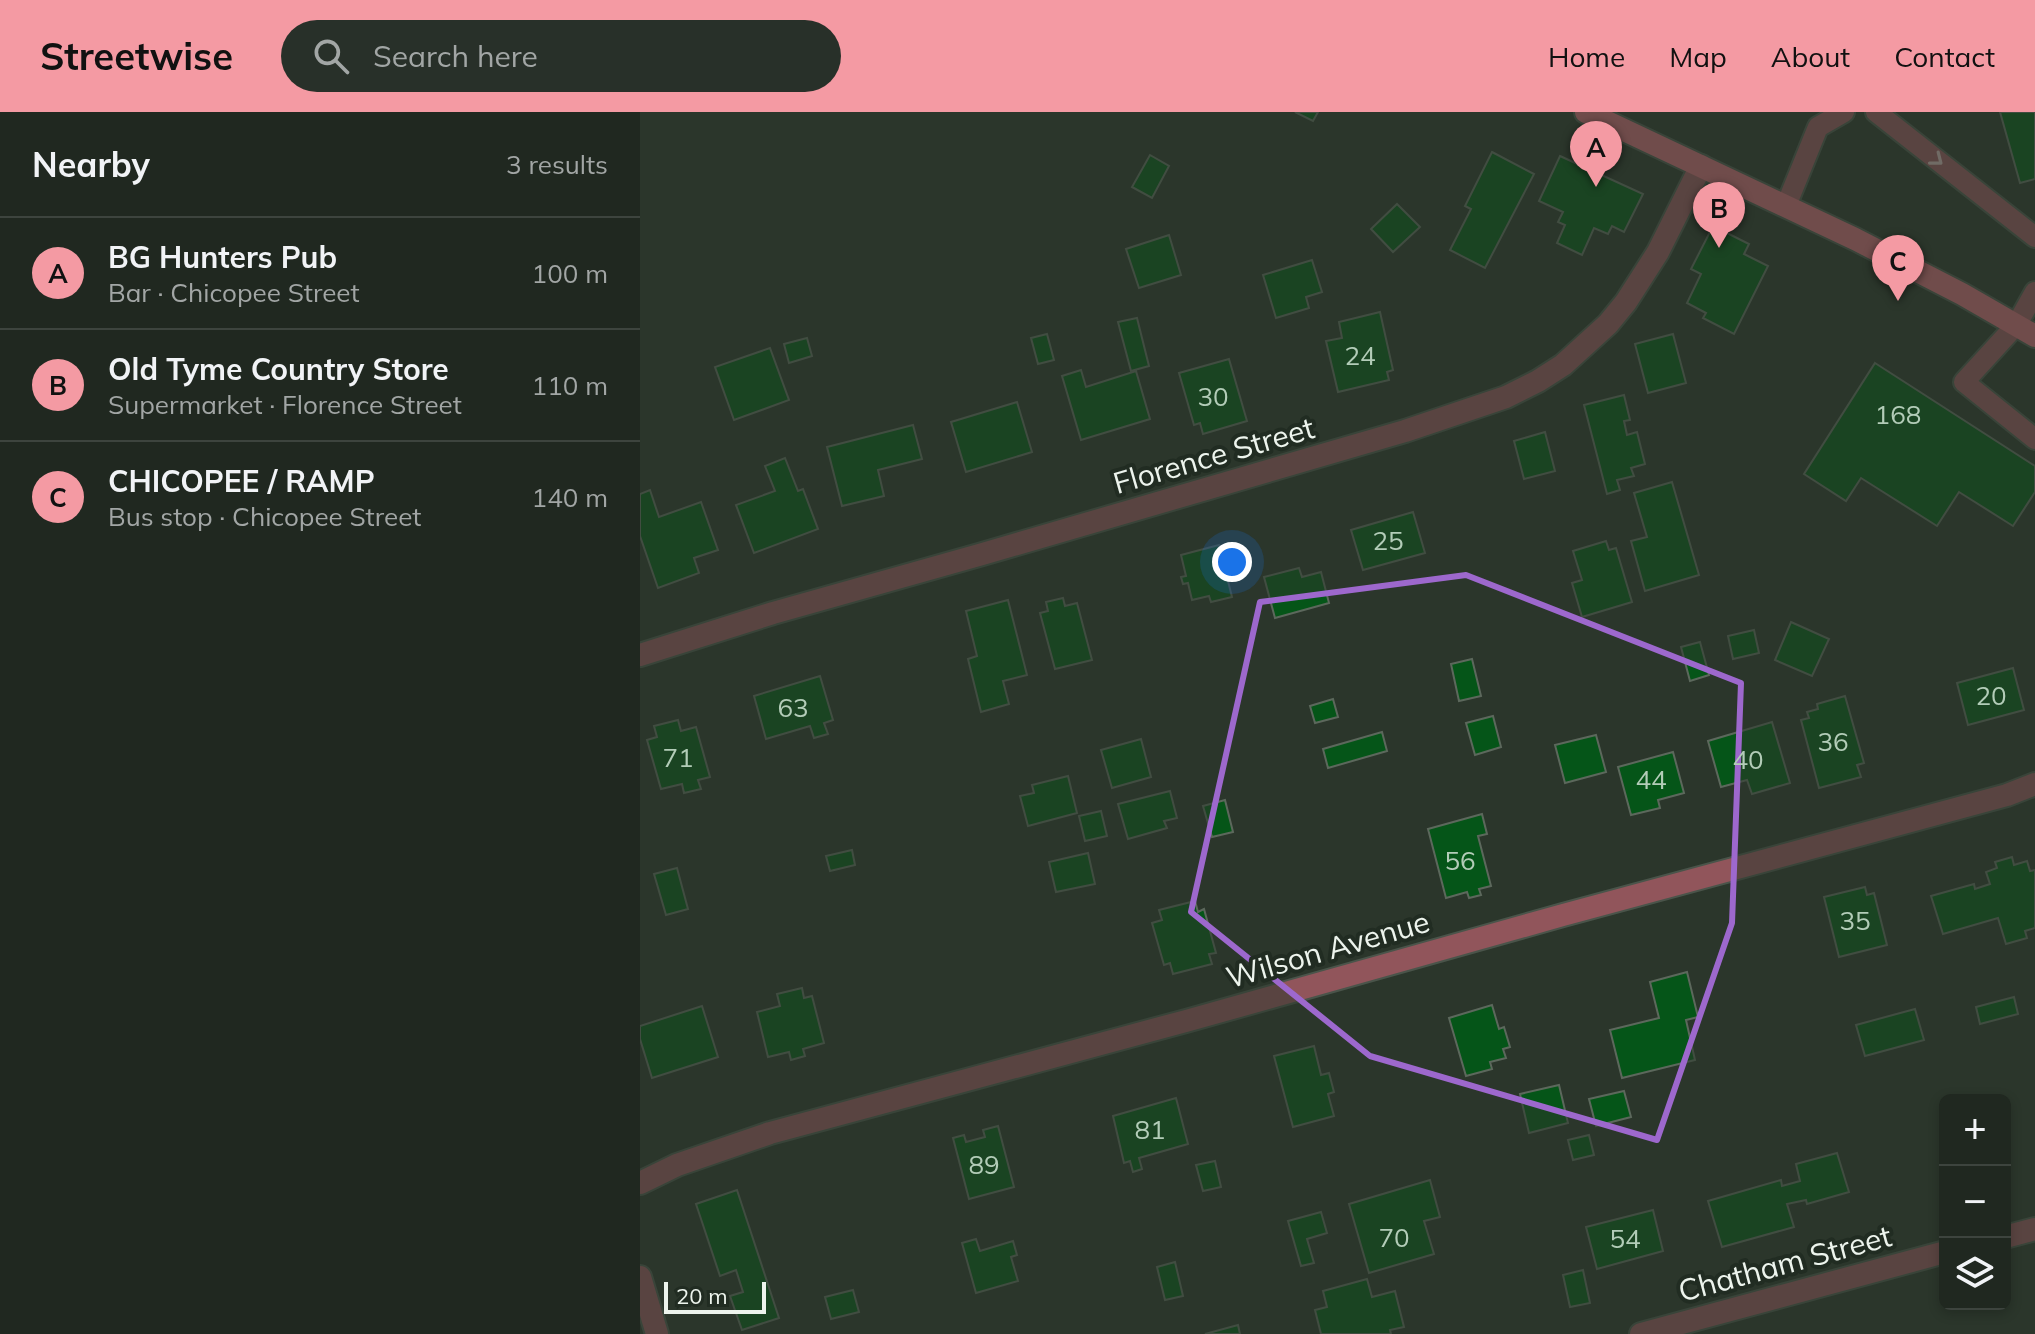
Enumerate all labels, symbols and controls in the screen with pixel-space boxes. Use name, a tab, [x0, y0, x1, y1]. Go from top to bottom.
search box	[281, 20, 841, 92]
text: Streetwise	[40, 32, 233, 80]
icon: search	[309, 34, 353, 78]
text: Search here	[373, 37, 538, 75]
text: Home	[1548, 39, 1625, 74]
text: Map	[1669, 39, 1727, 74]
text: About	[1771, 39, 1850, 74]
text: Contact	[1894, 39, 1995, 74]
pin: A	[1570, 121, 1622, 187]
text: Nearby	[32, 143, 150, 186]
text: 3 results	[506, 148, 608, 181]
one-way arrow	[1928, 150, 1942, 165]
pin: B	[1693, 182, 1745, 248]
pin: C	[1872, 235, 1924, 301]
text: BG Hunters Pub	[108, 238, 337, 276]
text: A	[48, 257, 68, 290]
text: 100 m	[532, 257, 608, 290]
text: Bar · Chicopee Street	[108, 276, 360, 309]
house number: 24	[1344, 339, 1376, 372]
text: Old Tyme Country Store	[108, 350, 449, 388]
text: B	[49, 369, 67, 402]
text: 110 m	[532, 369, 608, 402]
house number: 30	[1197, 380, 1229, 413]
text: Supermarket · Florence Street	[108, 388, 462, 421]
house number: 168	[1875, 398, 1921, 431]
street label: Florence Street	[1109, 408, 1319, 502]
text: CHICOPEE / RAMP	[108, 462, 375, 500]
text: C	[49, 481, 67, 514]
text: 140 m	[532, 481, 608, 514]
text: Bus stop · Chicopee Street	[108, 500, 421, 533]
house number: 25	[1372, 524, 1404, 557]
your location	[1212, 542, 1252, 582]
house number: 20	[1975, 679, 2007, 712]
house number: 63	[777, 691, 809, 724]
house number: 36	[1817, 725, 1849, 758]
house number: 71	[662, 741, 694, 774]
house number: 40	[1732, 743, 1764, 776]
house number: 44	[1635, 763, 1667, 796]
house number: 56	[1444, 844, 1476, 877]
street label: Wilson Avenue	[1222, 902, 1434, 996]
house number: 35	[1839, 904, 1871, 937]
map controls	[1939, 1094, 2011, 1310]
button: +	[1939, 1094, 2011, 1166]
house number: 81	[1134, 1113, 1166, 1146]
house number: 89	[968, 1148, 1000, 1181]
button: −	[1939, 1166, 2011, 1238]
street label: Chatham Street	[1674, 1216, 1896, 1310]
house number: 70	[1378, 1221, 1410, 1254]
house number: 54	[1609, 1222, 1641, 1255]
button: layers	[1939, 1238, 2011, 1310]
scale bar	[664, 1278, 766, 1314]
text: 20 m	[676, 1282, 727, 1310]

